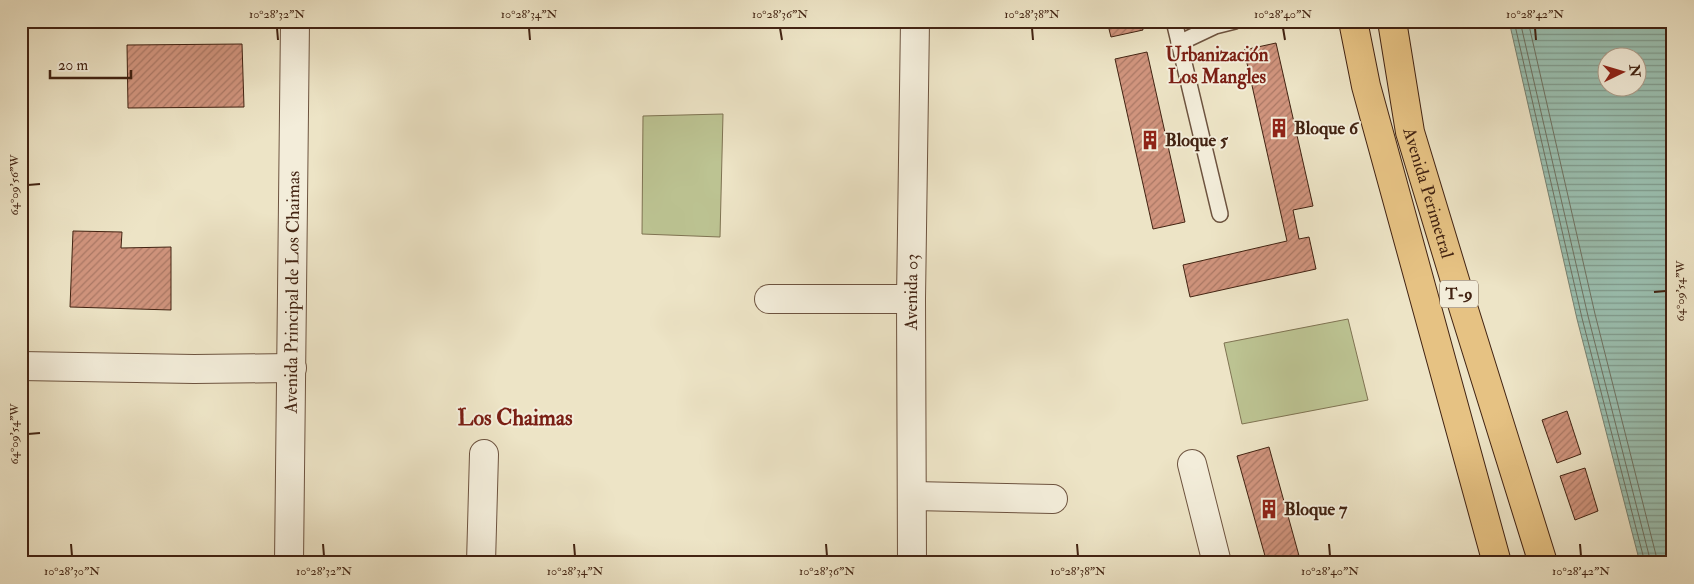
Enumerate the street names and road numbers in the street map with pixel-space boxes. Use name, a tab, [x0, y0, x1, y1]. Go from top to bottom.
street label: Avenida Perimetral	[1398, 124, 1459, 261]
street label: Avenida Principal de Los Chaimas	[279, 171, 305, 414]
street label: Avenida 03	[899, 254, 923, 331]
road number: T-9	[1440, 280, 1478, 308]

